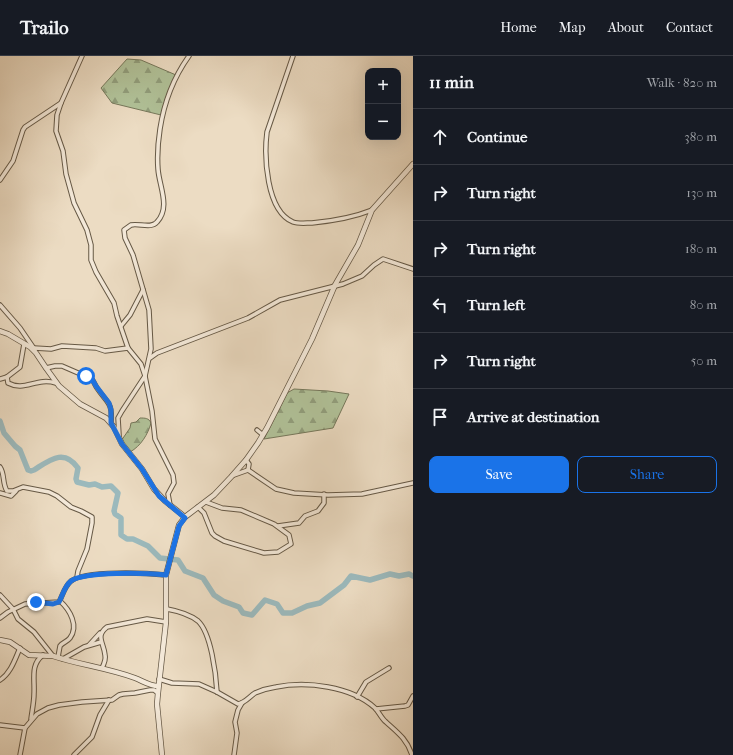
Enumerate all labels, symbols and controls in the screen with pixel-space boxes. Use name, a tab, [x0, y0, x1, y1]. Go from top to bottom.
text: Trailo	[20, 17, 69, 39]
text: Home	[500, 19, 537, 36]
text: Map	[559, 19, 586, 36]
text: About	[608, 19, 644, 36]
text: Contact	[666, 19, 713, 36]
map controls	[365, 68, 401, 140]
button: +	[365, 68, 401, 104]
text: 11 min	[429, 72, 474, 92]
text: Walk · 820 m	[647, 75, 717, 90]
button: −	[365, 104, 401, 140]
icon: ahead	[429, 126, 451, 148]
text: Continue	[467, 128, 527, 146]
text: 380 m	[684, 129, 717, 144]
icon: right	[429, 182, 451, 204]
text: Turn right	[467, 184, 536, 202]
text: 130 m	[686, 185, 717, 200]
icon: right	[429, 238, 451, 260]
text: Turn right	[467, 240, 536, 258]
text: 180 m	[685, 241, 717, 256]
icon: left	[429, 294, 451, 316]
text: Turn left	[467, 296, 525, 314]
text: 80 m	[690, 297, 717, 312]
icon: right	[429, 350, 451, 372]
text: Turn right	[467, 352, 536, 370]
text: 50 m	[691, 353, 717, 368]
route start	[77, 367, 95, 385]
icon: arrive	[429, 406, 451, 428]
text: Arrive at destination	[467, 408, 599, 426]
button: Save	[429, 456, 569, 493]
button: Share	[577, 456, 717, 493]
route end	[27, 593, 45, 611]

